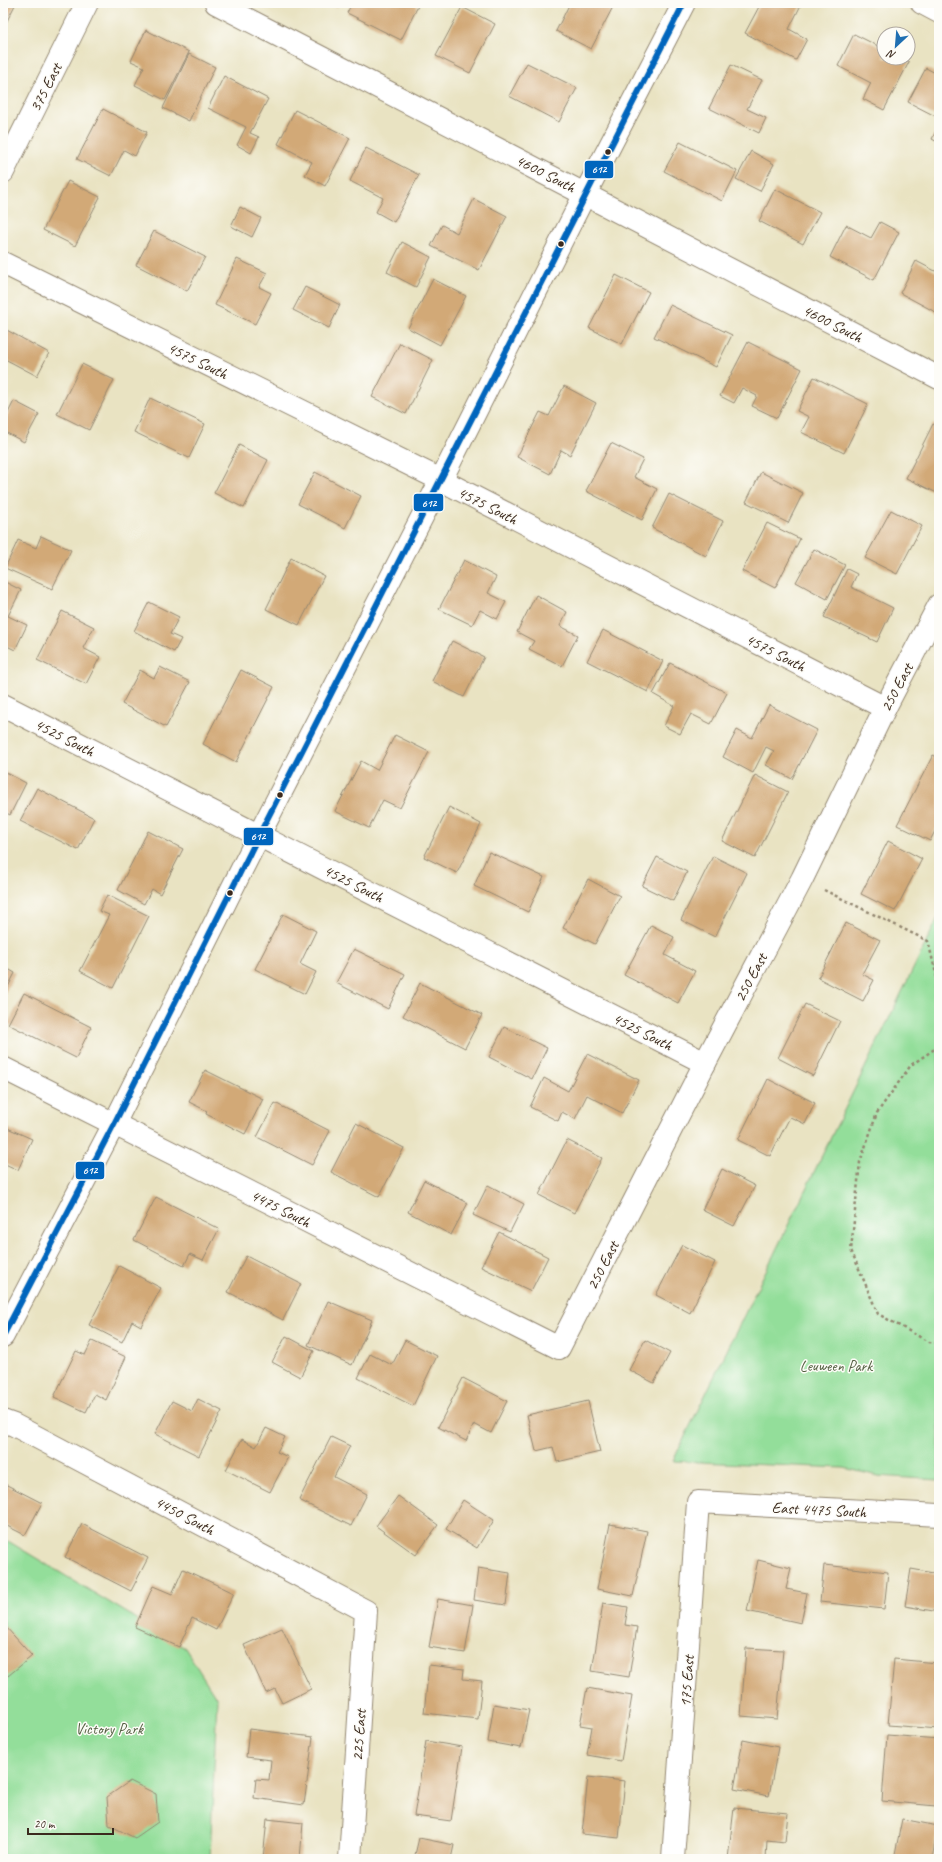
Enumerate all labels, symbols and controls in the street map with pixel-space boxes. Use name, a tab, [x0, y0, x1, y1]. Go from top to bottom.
north arrow	[876, 26, 916, 66]
text: N	[884, 46, 898, 63]
street label: 375 East	[25, 58, 67, 115]
unlabelled marker	[603, 147, 613, 157]
street label: 4600 South	[512, 150, 579, 198]
line badge: 612	[584, 160, 614, 179]
text: 612	[591, 162, 608, 176]
unlabelled marker	[556, 239, 566, 249]
street label: 4600 South	[799, 300, 866, 348]
street label: 4575 South	[164, 338, 232, 384]
street label: 4575 South	[454, 482, 521, 530]
line badge: 612	[413, 493, 444, 512]
text: 612	[421, 496, 438, 510]
street label: 4575 South	[742, 629, 809, 677]
street label: 250 East	[876, 658, 919, 715]
street label: 4525 South	[31, 714, 98, 762]
unlabelled marker	[275, 790, 285, 800]
line badge: 612	[243, 827, 274, 846]
text: 612	[250, 829, 267, 843]
street label: 4525 South	[320, 860, 387, 908]
unlabelled marker	[225, 888, 235, 898]
street label: 250 East	[730, 948, 773, 1005]
street label: 4525 South	[609, 1008, 676, 1056]
line badge: 612	[75, 1161, 105, 1180]
text: 612	[82, 1163, 99, 1177]
street label: 4475 South	[247, 1185, 314, 1233]
street label: 250 East	[582, 1236, 624, 1293]
park label: Leuween Park	[800, 1356, 873, 1376]
street label: 4450 South	[151, 1492, 218, 1540]
street label: East 4475 South	[771, 1498, 867, 1522]
street label: 175 East	[675, 1653, 699, 1708]
street label: 225 East	[347, 1707, 371, 1762]
park label: Victory Park	[75, 1719, 144, 1739]
scale bar	[28, 1810, 113, 1836]
text: 20 m	[34, 1816, 56, 1832]

